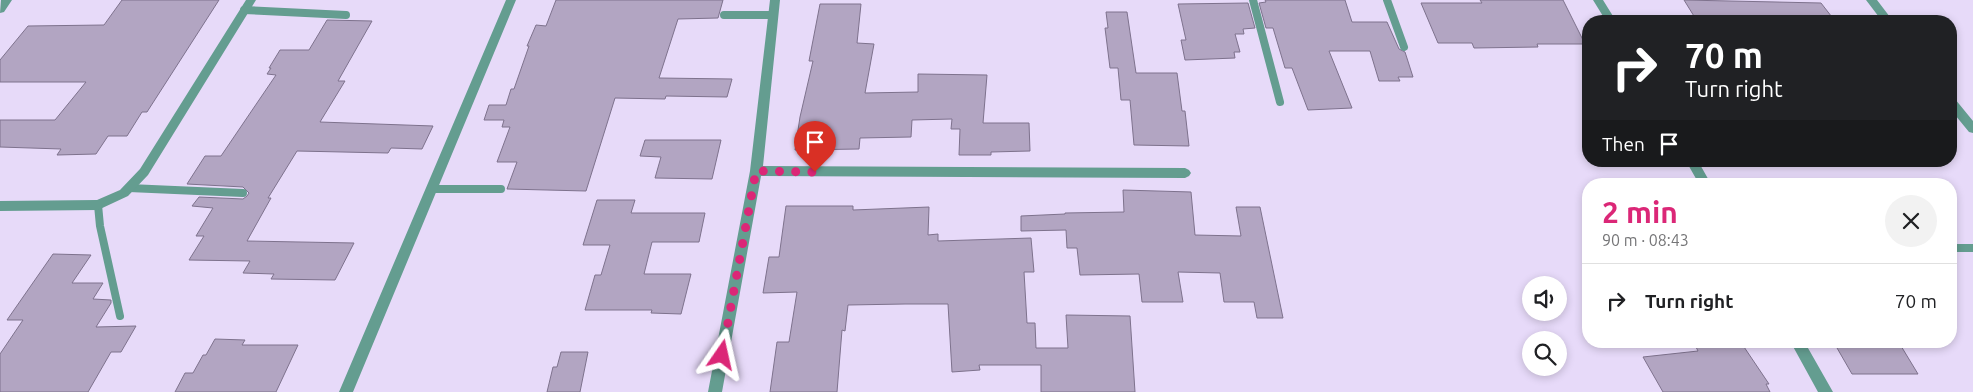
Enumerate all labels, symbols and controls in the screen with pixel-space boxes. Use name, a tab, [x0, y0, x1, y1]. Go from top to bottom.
icon: right	[1602, 35, 1667, 100]
text: 70 m	[1685, 35, 1763, 75]
text: Turn right	[1685, 76, 1783, 101]
pin	[794, 121, 836, 172]
icon: arrive	[801, 128, 829, 156]
icon: arrive	[1655, 130, 1683, 158]
text: Then	[1602, 133, 1645, 155]
text: 2 min	[1602, 195, 1678, 229]
button: close	[1885, 195, 1937, 247]
text: 90 m · 08:43	[1602, 231, 1689, 249]
map controls	[1522, 276, 1567, 376]
button: sound	[1522, 276, 1567, 321]
icon: right	[1602, 287, 1630, 315]
text: Turn right	[1645, 290, 1733, 312]
text: 70 m	[1895, 290, 1937, 312]
position arrow	[695, 328, 747, 380]
button: search	[1522, 331, 1567, 376]

